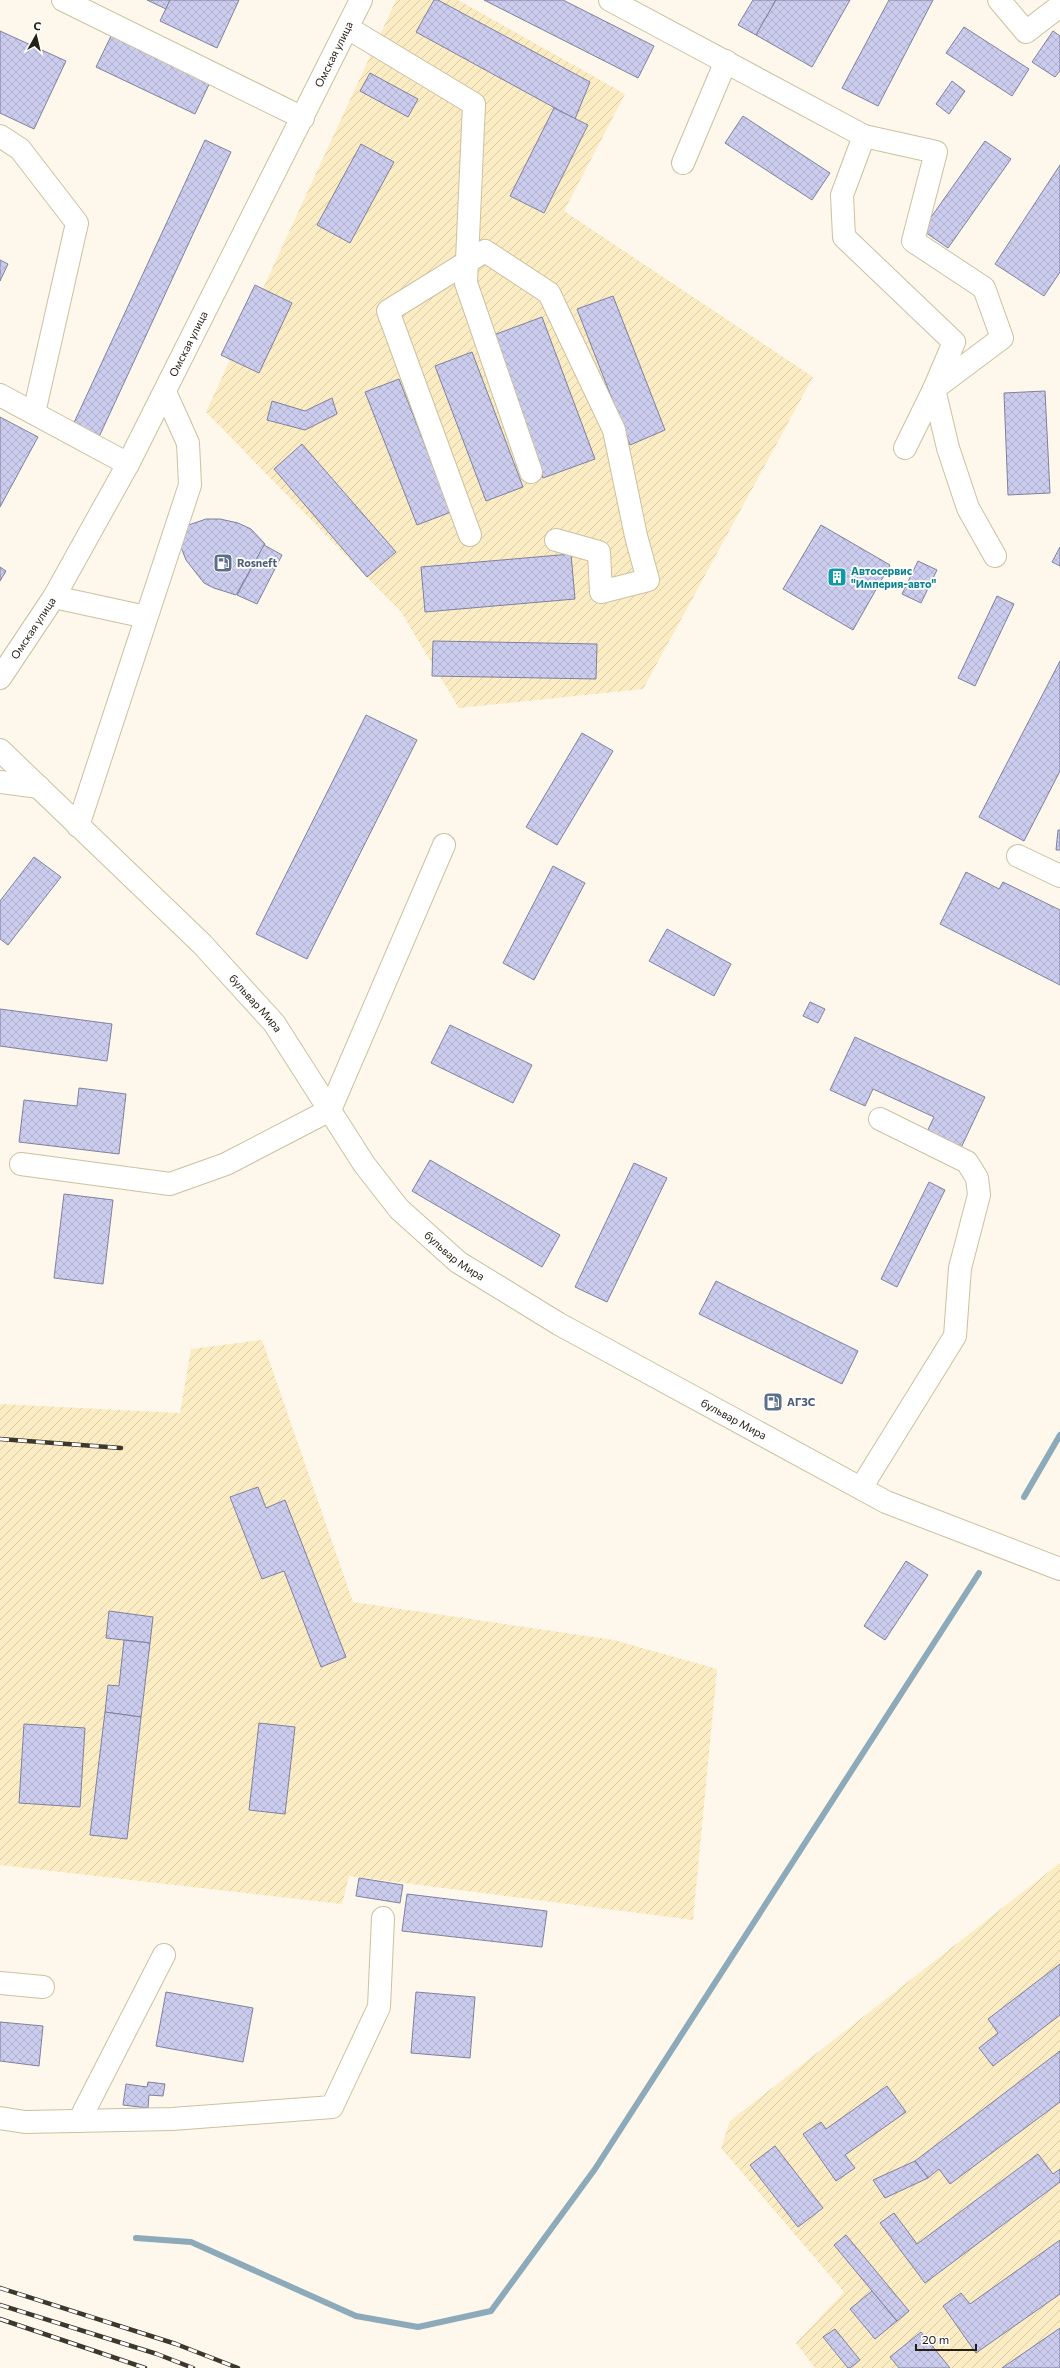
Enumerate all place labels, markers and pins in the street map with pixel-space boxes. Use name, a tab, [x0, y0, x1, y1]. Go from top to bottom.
fuel station icon: Rosneft	[212, 552, 234, 574]
place label: Rosneft	[237, 556, 277, 569]
place label: Автосервис "Империя-авто"	[851, 564, 937, 590]
building icon: Автосервис "Империя-авто"	[826, 566, 848, 588]
fuel station icon: АГЗС	[762, 1391, 784, 1413]
place label: АГЗС	[787, 1395, 816, 1408]

